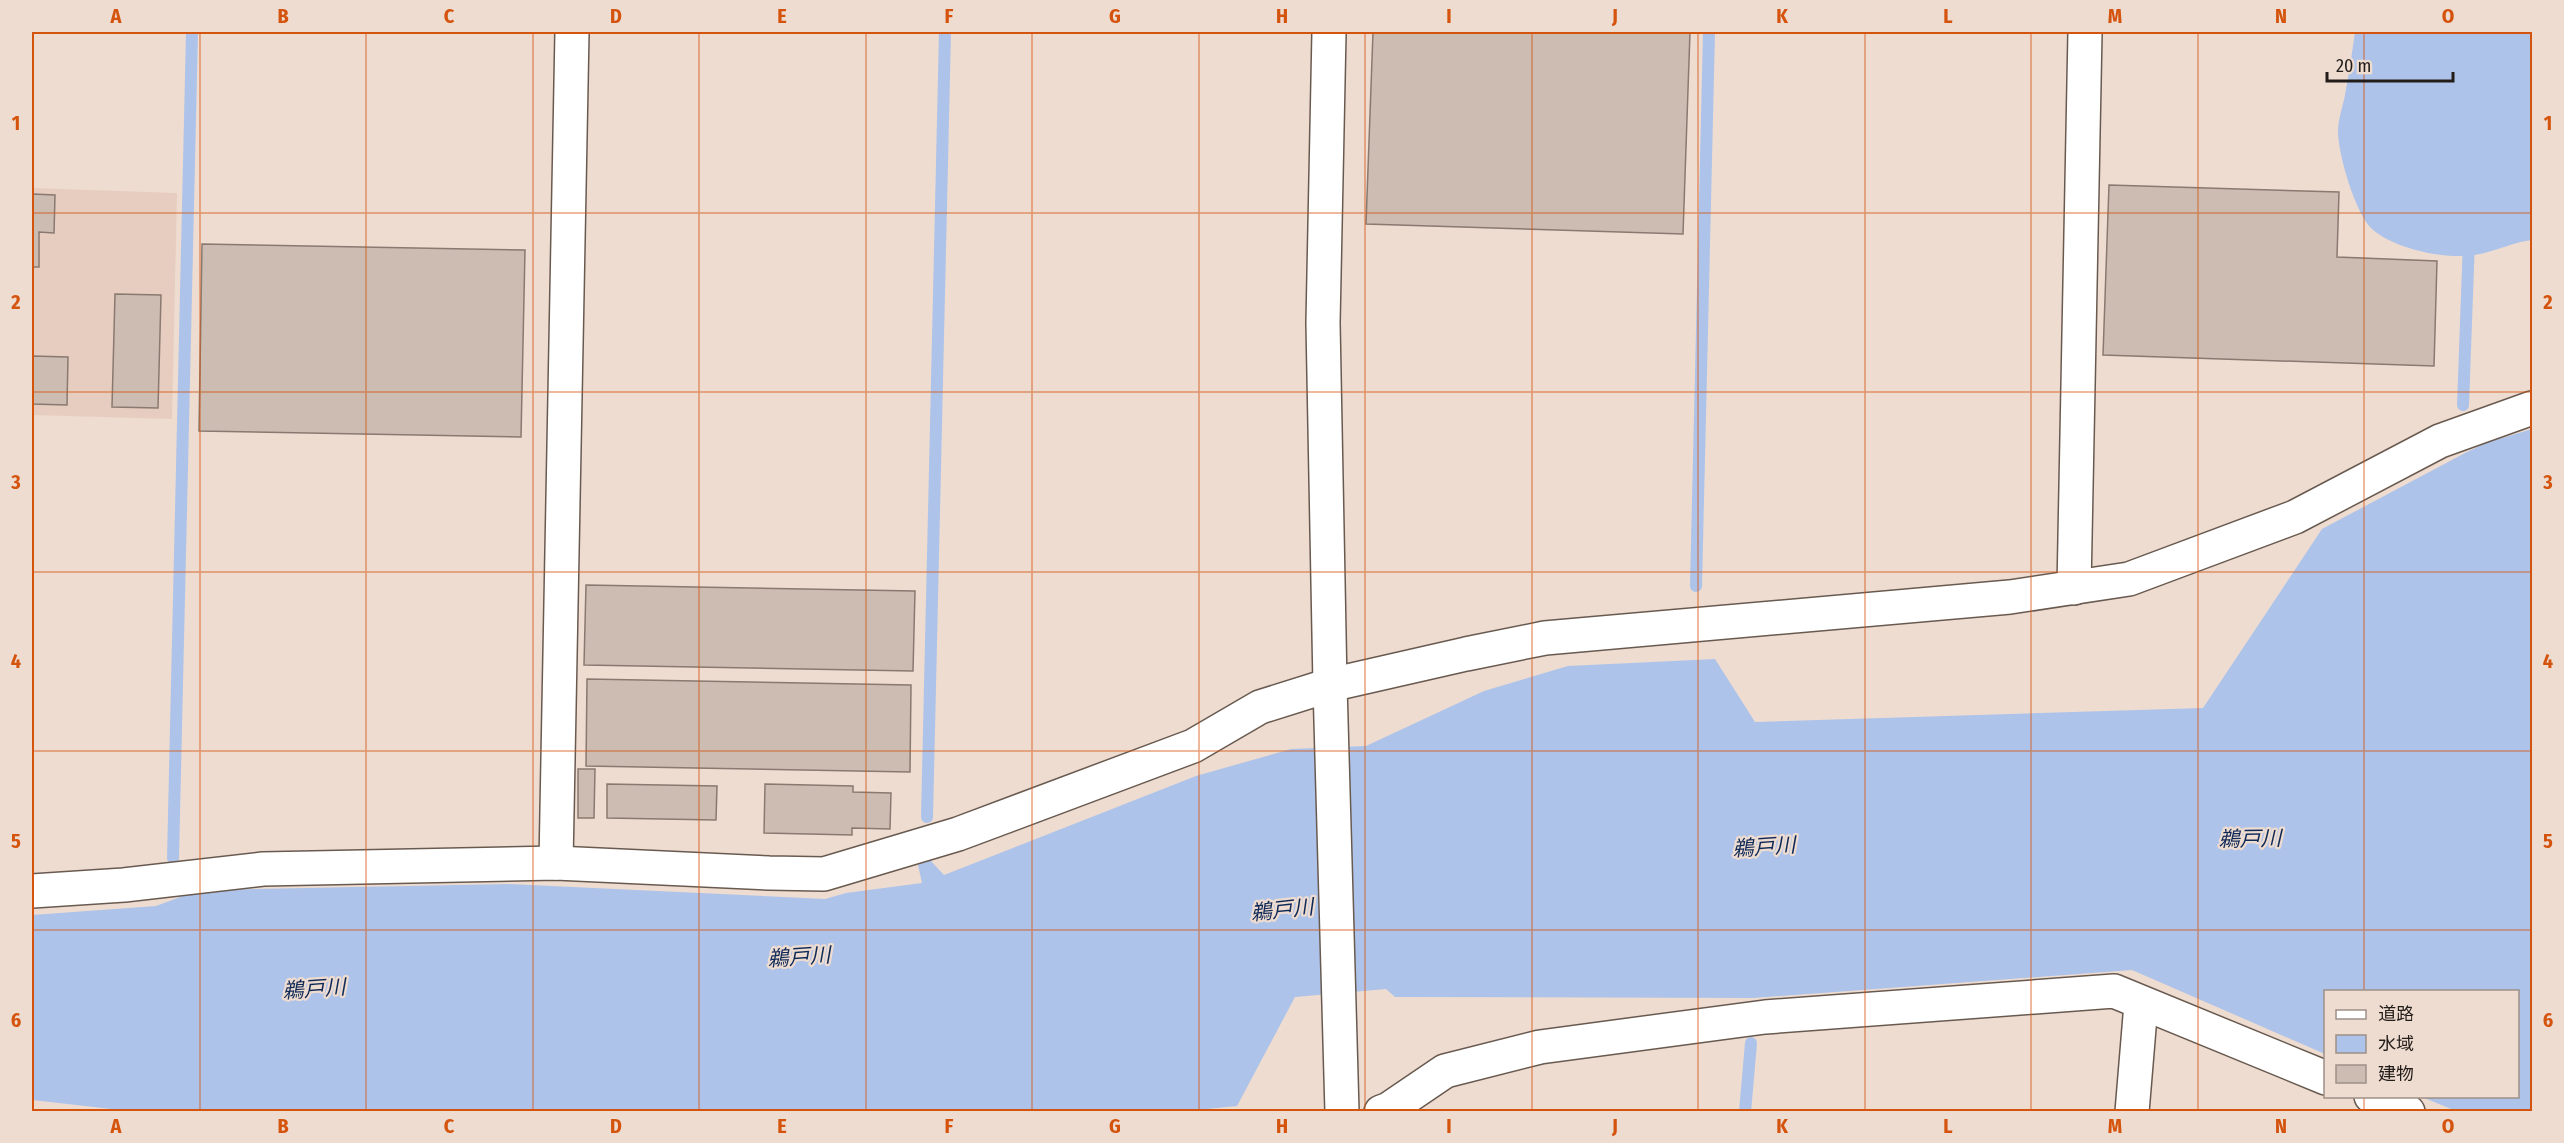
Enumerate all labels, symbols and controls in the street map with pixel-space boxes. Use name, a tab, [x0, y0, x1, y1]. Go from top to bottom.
text: A	[110, 4, 123, 28]
text: B	[277, 4, 289, 28]
text: C	[444, 4, 455, 28]
text: D	[610, 4, 622, 28]
text: E	[777, 4, 787, 28]
text: F	[945, 4, 954, 28]
text: G	[1109, 4, 1121, 28]
text: H	[1276, 4, 1288, 28]
text: I	[1446, 4, 1452, 28]
text: J	[1611, 4, 1618, 28]
text: K	[1776, 4, 1788, 28]
text: L	[1943, 4, 1953, 28]
text: M	[2108, 4, 2122, 28]
text: N	[2275, 4, 2287, 28]
text: O	[2442, 4, 2454, 28]
scale bar	[2327, 45, 2453, 83]
text: 20 m	[2336, 55, 2371, 77]
text: 1	[12, 111, 20, 135]
text: 1	[2544, 111, 2552, 135]
text: 2	[10, 290, 21, 314]
text: 2	[2542, 290, 2553, 314]
text: 3	[10, 470, 21, 494]
text: 3	[2542, 470, 2553, 494]
text: 4	[11, 649, 21, 673]
text: 4	[2543, 649, 2553, 673]
water label: 鵜戸川	[2218, 825, 2284, 853]
text: 5	[11, 829, 21, 853]
text: 5	[2543, 829, 2553, 853]
water label: 鵜戸川	[1732, 832, 1798, 862]
water label: 鵜戸川	[1249, 894, 1317, 926]
water label: 鵜戸川	[767, 942, 833, 972]
water label: 鵜戸川	[282, 974, 348, 1004]
legend	[2324, 990, 2519, 1098]
text: 道路	[2378, 1003, 2414, 1025]
text: 6	[11, 1008, 21, 1032]
text: 6	[2543, 1008, 2553, 1032]
text: 水域	[2378, 1033, 2414, 1055]
text: 建物	[2378, 1063, 2414, 1085]
text: A	[110, 1114, 123, 1138]
text: B	[277, 1114, 289, 1138]
text: C	[444, 1114, 455, 1138]
text: D	[610, 1114, 622, 1138]
text: E	[777, 1114, 787, 1138]
text: F	[945, 1114, 954, 1138]
text: G	[1109, 1114, 1121, 1138]
text: H	[1276, 1114, 1288, 1138]
text: I	[1446, 1114, 1452, 1138]
text: J	[1611, 1114, 1618, 1138]
text: K	[1776, 1114, 1788, 1138]
text: L	[1943, 1114, 1953, 1138]
text: M	[2108, 1114, 2122, 1138]
text: N	[2275, 1114, 2287, 1138]
text: O	[2442, 1114, 2454, 1138]

